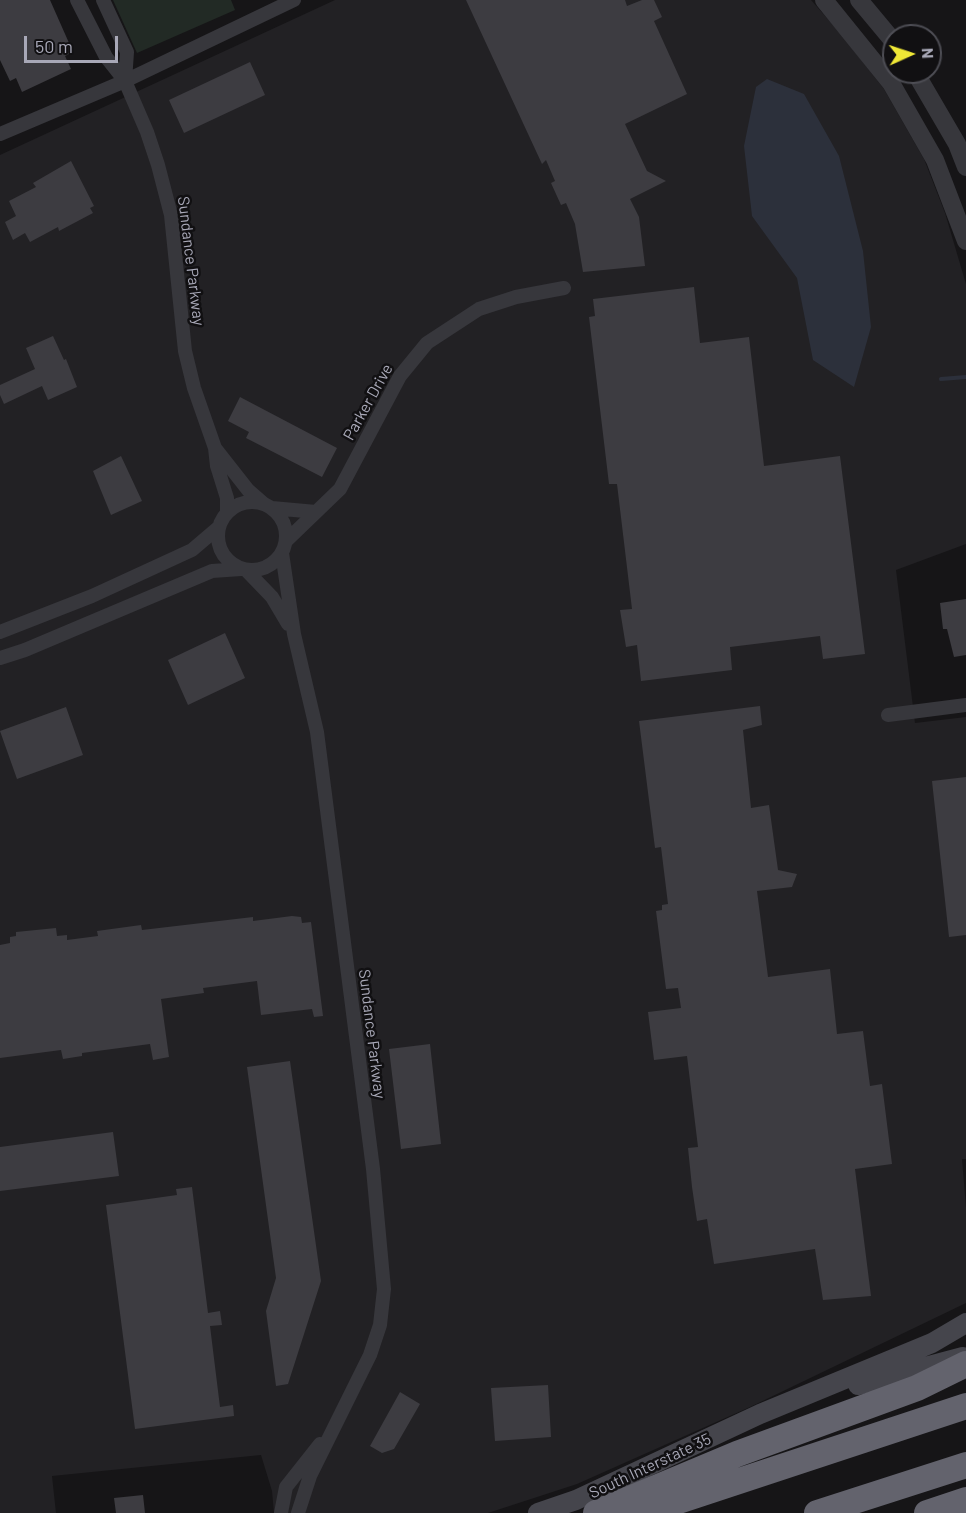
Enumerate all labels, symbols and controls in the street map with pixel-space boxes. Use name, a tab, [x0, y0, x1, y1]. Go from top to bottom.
scale bar	[27, 24, 122, 62]
north arrow	[882, 24, 942, 84]
text: 50 m	[35, 35, 73, 57]
text: N	[919, 47, 938, 59]
street label: Sundance Parkway	[174, 195, 208, 327]
street label: Parker Drive	[339, 360, 397, 444]
street label: Sundance Parkway	[355, 968, 389, 1100]
street label: South Interstate 35	[586, 1429, 714, 1503]

